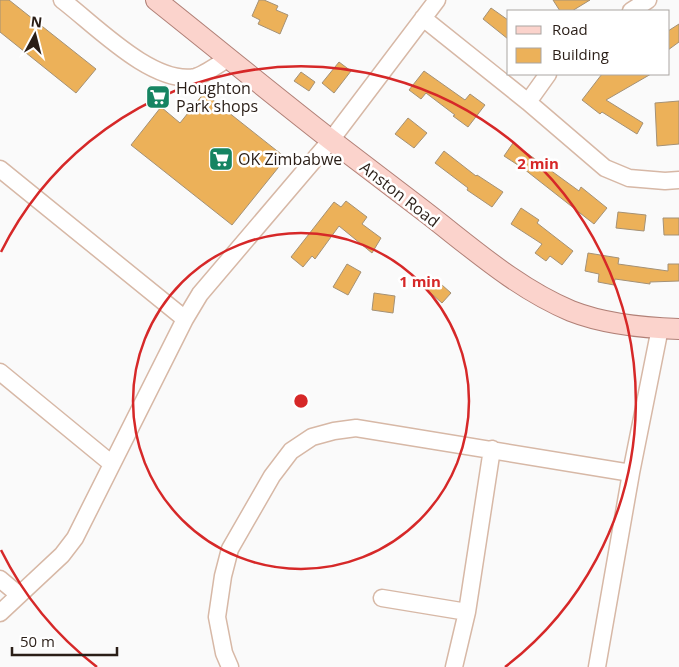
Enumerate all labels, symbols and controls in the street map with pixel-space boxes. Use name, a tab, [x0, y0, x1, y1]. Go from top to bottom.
north arrow	[10, 10, 60, 60]
legend	[507, 10, 669, 75]
text: N	[30, 11, 43, 32]
text: Road	[552, 19, 588, 39]
text: Building	[552, 44, 609, 64]
place label: Houghton Park shops	[176, 77, 258, 117]
supermarket icon: Houghton Park shops	[145, 84, 171, 110]
supermarket icon: OK Zimbabwe	[208, 146, 234, 172]
place label: OK Zimbabwe	[238, 148, 342, 170]
text: 2 min	[517, 153, 559, 173]
street label: Anston Road	[356, 156, 444, 232]
text: 1 min	[399, 271, 441, 291]
centre of rings	[292, 392, 310, 410]
scale bar	[12, 624, 118, 656]
text: 50 m	[20, 631, 55, 651]

